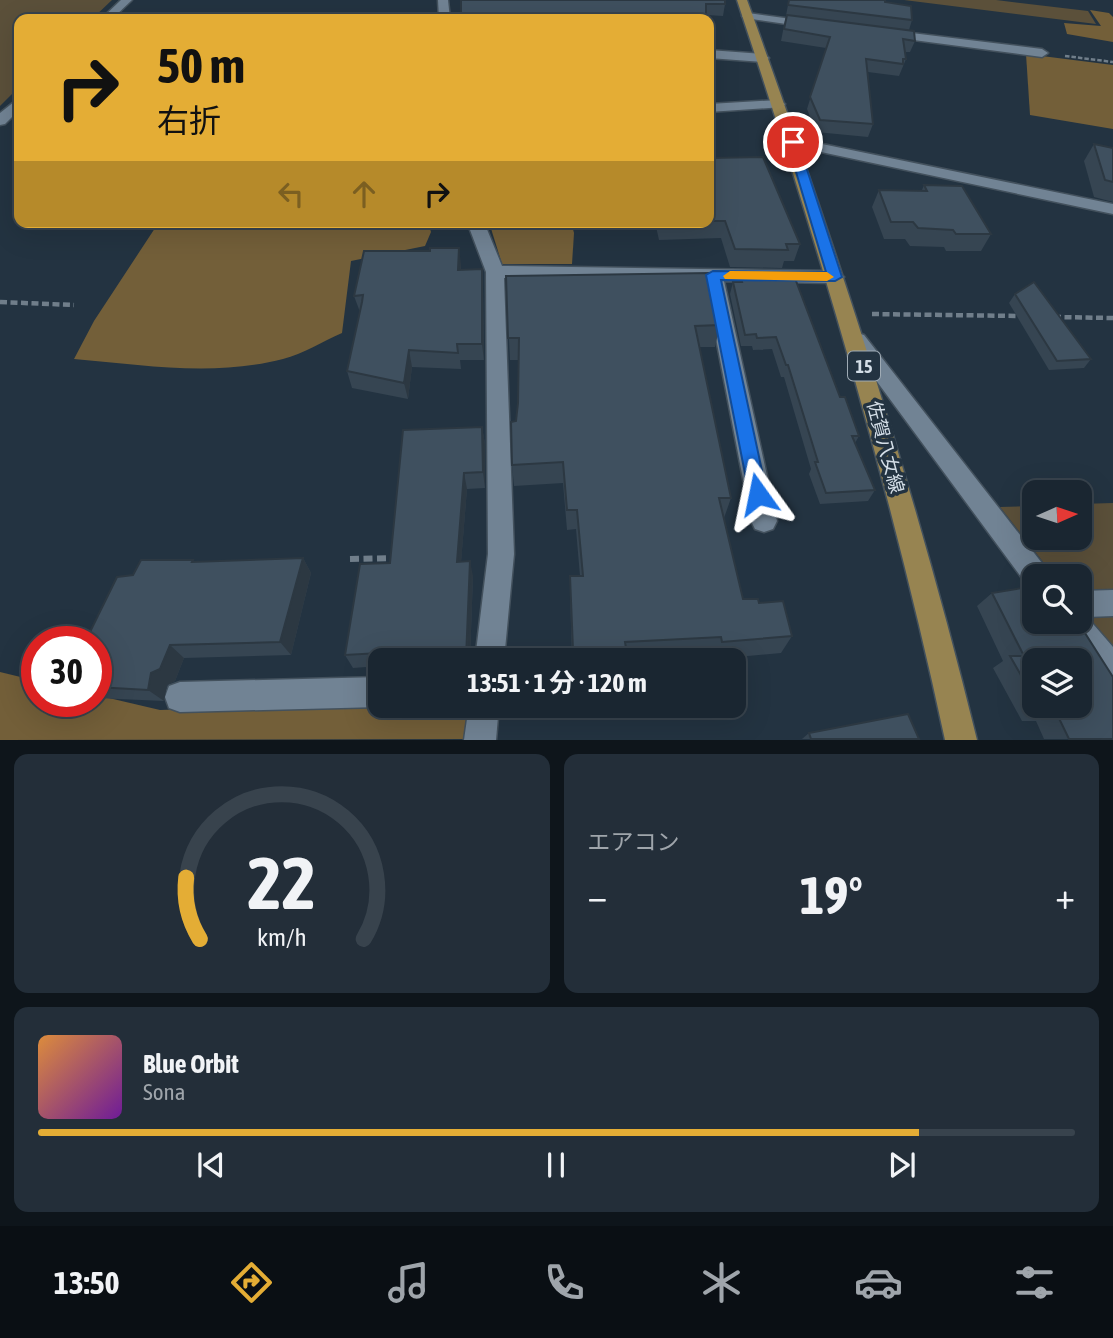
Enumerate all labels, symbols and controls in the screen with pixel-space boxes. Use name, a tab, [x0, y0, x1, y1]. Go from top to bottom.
text: 50 m	[157, 37, 245, 93]
icon: right	[42, 42, 133, 133]
text: 右折	[157, 102, 221, 139]
pin	[763, 112, 823, 172]
icon: arrive	[774, 123, 812, 161]
icon: left	[272, 175, 310, 213]
icon: ahead	[345, 175, 383, 213]
icon: right	[418, 175, 456, 213]
road number: 15	[848, 352, 880, 380]
street label: 佐賀八女線	[863, 398, 909, 496]
position arrow	[721, 457, 795, 531]
north arrow	[1022, 480, 1092, 550]
map controls	[1022, 480, 1092, 718]
button: search	[1022, 564, 1092, 634]
speed limit sign: 30	[21, 626, 112, 717]
button: layers	[1022, 648, 1092, 718]
text: 13:51 · 1 分 · 120 m	[467, 668, 647, 698]
text: エアコン	[588, 829, 680, 855]
text: 22	[248, 842, 316, 925]
text: 19°	[800, 865, 863, 925]
text: −	[588, 874, 607, 917]
text: +	[1055, 874, 1075, 917]
text: km/h	[257, 923, 307, 951]
text: Blue Orbit	[143, 1049, 239, 1079]
text: Sona	[143, 1079, 185, 1105]
icon: previous	[192, 1146, 230, 1184]
icon: pause	[537, 1146, 575, 1184]
icon: next	[883, 1146, 921, 1184]
icon: directions	[227, 1258, 276, 1307]
icon: music	[384, 1258, 433, 1307]
icon: phone	[540, 1258, 589, 1307]
icon: climate	[697, 1258, 746, 1307]
icon: car	[854, 1258, 903, 1307]
icon: filters	[1010, 1258, 1059, 1307]
text: 13:50	[54, 1264, 120, 1301]

